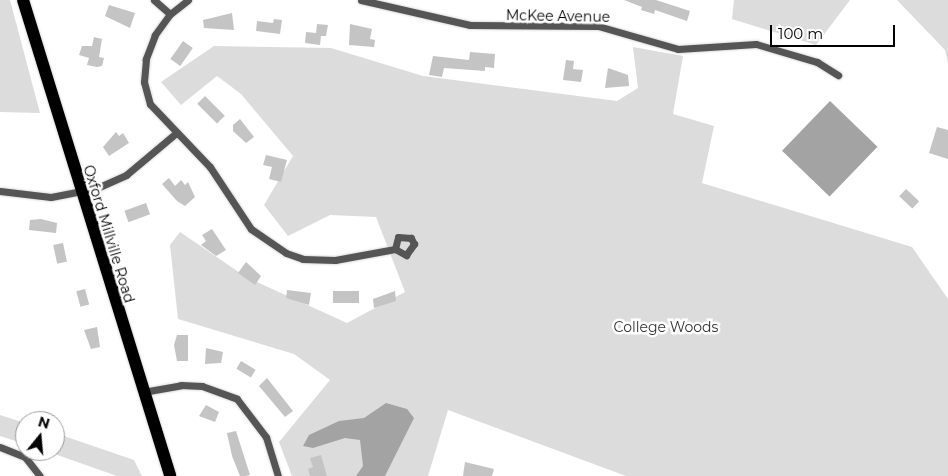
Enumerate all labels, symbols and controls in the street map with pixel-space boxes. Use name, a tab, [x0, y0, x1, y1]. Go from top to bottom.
street label: McKee Avenue	[506, 7, 610, 25]
scale bar	[773, 15, 898, 47]
text: 100 m	[778, 24, 823, 43]
street label: Oxford Millville Road	[80, 163, 138, 305]
park label: College Woods	[614, 319, 718, 335]
north arrow	[15, 411, 65, 461]
text: N	[36, 412, 52, 433]

